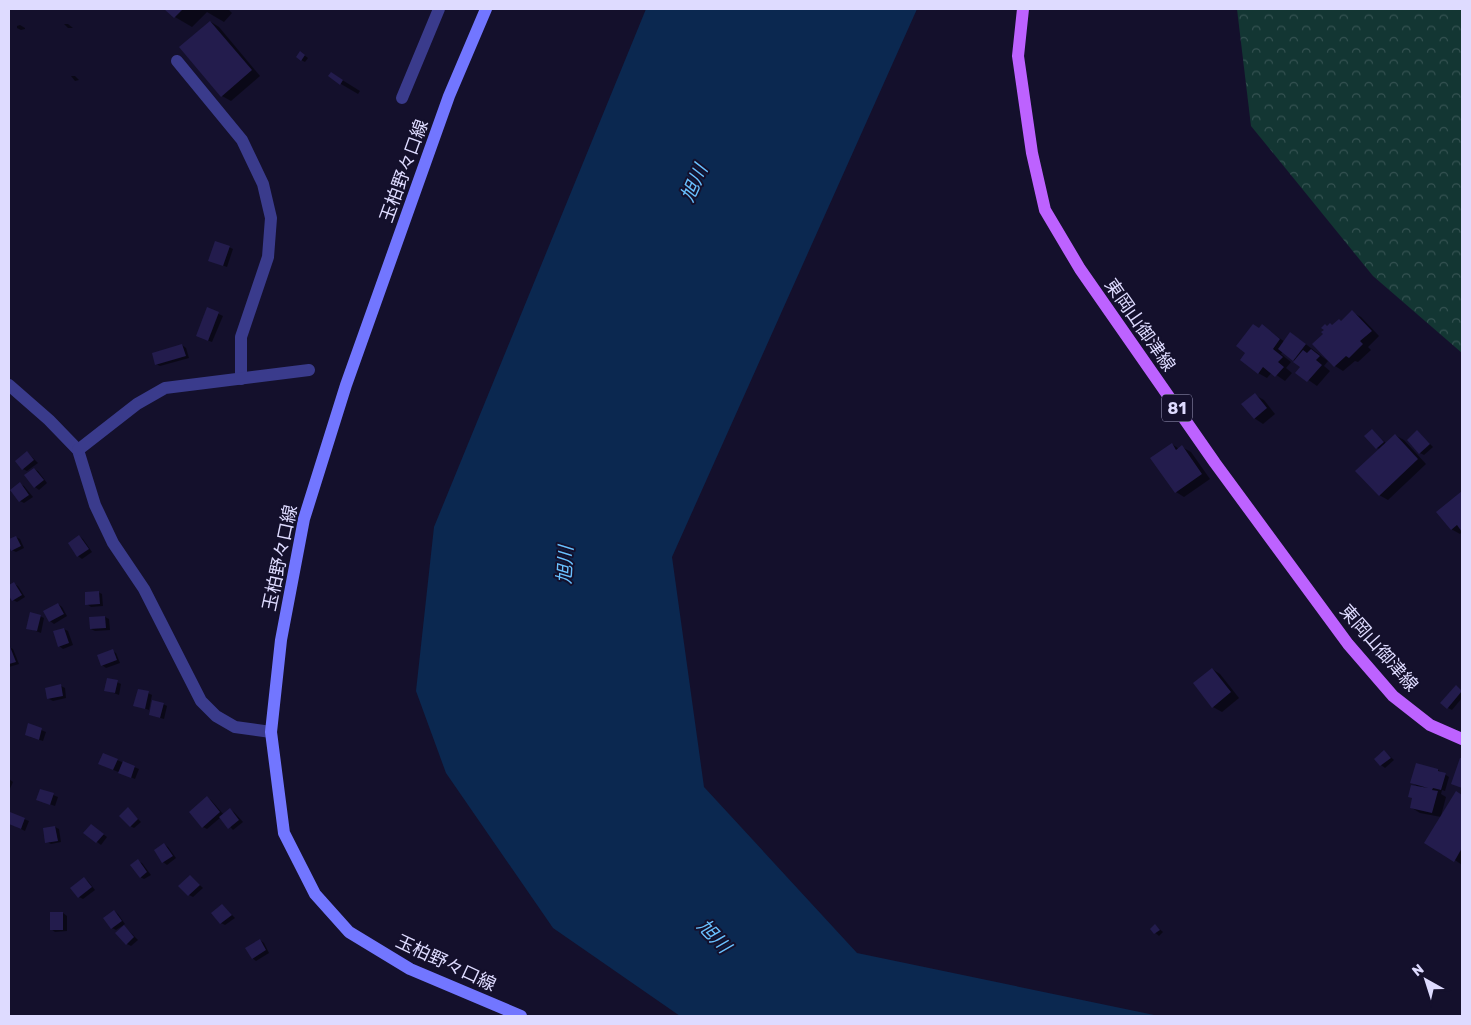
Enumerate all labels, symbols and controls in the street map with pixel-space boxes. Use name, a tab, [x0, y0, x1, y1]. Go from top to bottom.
street label: 玉柏野々口線	[375, 116, 433, 226]
water label: 旭川	[676, 159, 713, 205]
street label: 東岡山御津線	[1100, 274, 1180, 376]
road number: 81	[1162, 394, 1192, 422]
street label: 玉柏野々口線	[258, 503, 302, 613]
water label: 旭川	[553, 543, 578, 585]
street label: 東岡山御津線	[1335, 600, 1423, 696]
water label: 旭川	[693, 914, 737, 959]
street label: 玉柏野々口線	[392, 930, 500, 996]
north arrow	[1401, 955, 1451, 1005]
text: N	[1409, 961, 1427, 980]

